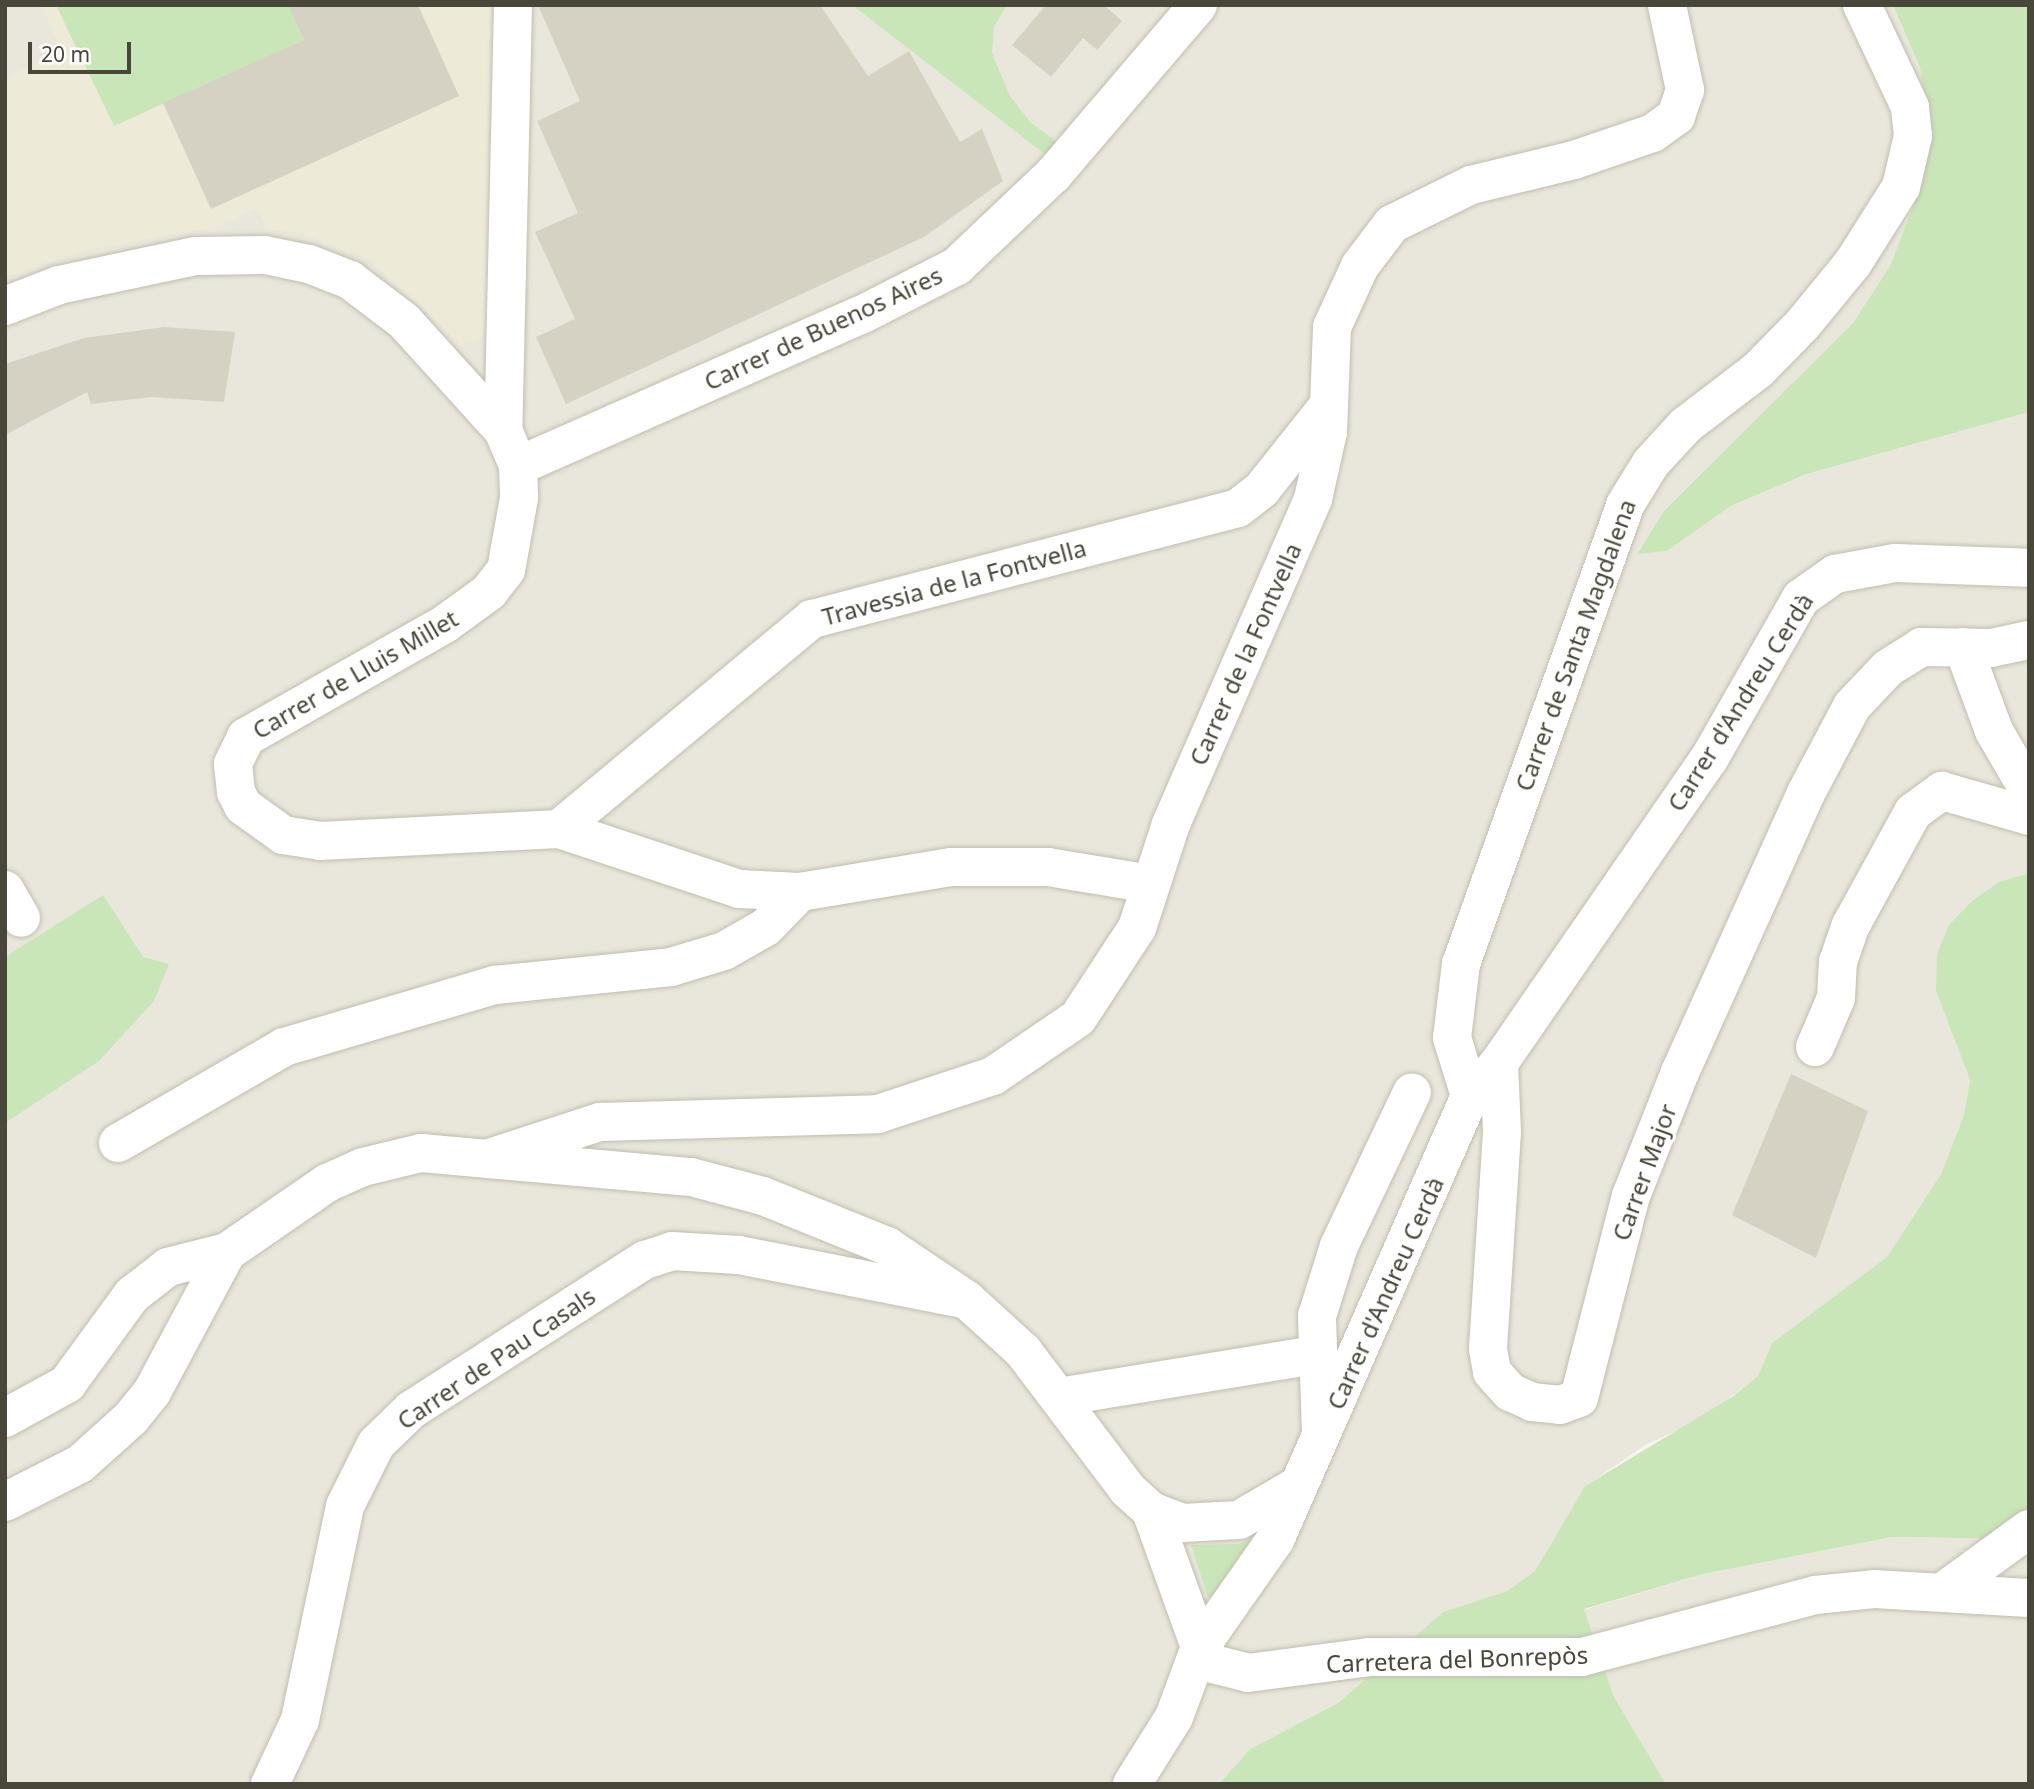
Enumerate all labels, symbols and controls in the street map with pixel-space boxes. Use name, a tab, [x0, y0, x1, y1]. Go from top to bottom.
scale bar	[32, 28, 135, 72]
text: 20 m	[41, 40, 90, 68]
street label: Carrer de Buenos Aires	[699, 260, 947, 396]
street label: Carrer de Santa Magdalena	[1509, 495, 1641, 795]
street label: Travessia de la Fontvella	[819, 533, 1089, 631]
street label: Carrer de la Fontvella	[1183, 538, 1307, 770]
street label: Carrer d'Andreu Cerdà	[1661, 588, 1819, 816]
street label: Carrer de Lluis Millet	[247, 603, 463, 745]
street label: Carrer Major	[1606, 1100, 1682, 1244]
street label: Carrer d'Andreu Cerdà	[1321, 1172, 1449, 1414]
street label: Carrer de Pau Casals	[392, 1281, 600, 1435]
street label: Carretera del Bonrepòs	[1325, 1640, 1589, 1678]

